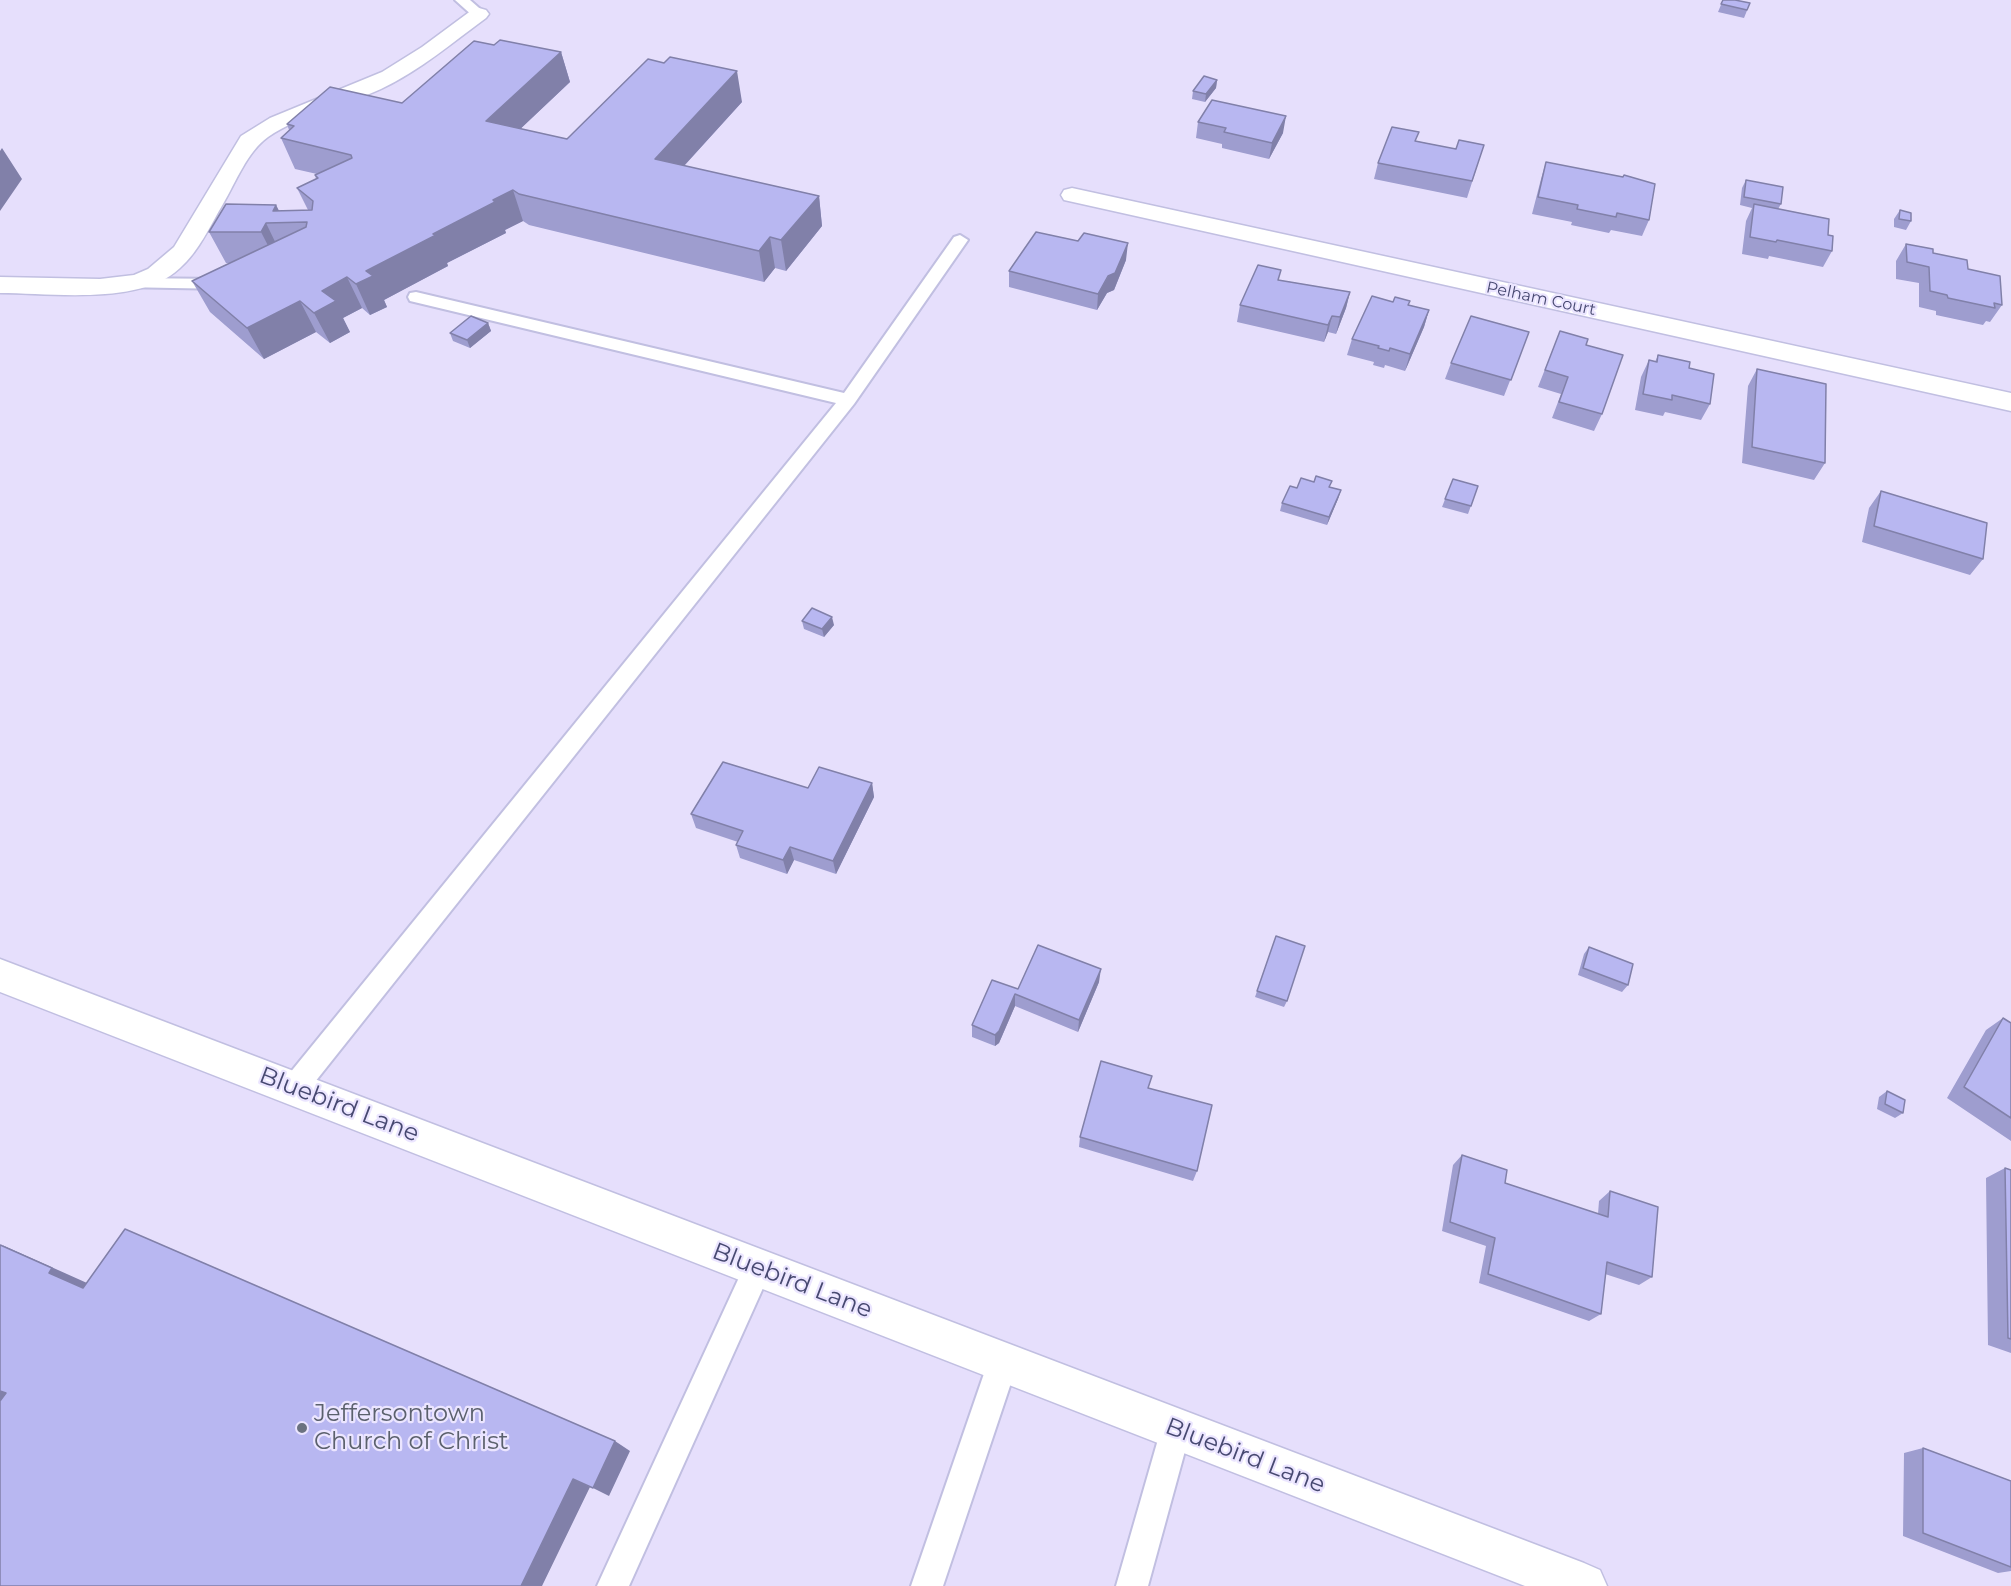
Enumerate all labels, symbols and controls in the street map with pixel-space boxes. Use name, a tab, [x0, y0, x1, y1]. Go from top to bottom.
street label: Pelham Court	[1484, 278, 1598, 320]
street label: Bluebird Lane	[255, 1061, 423, 1149]
street label: Bluebird Lane	[708, 1237, 876, 1325]
place label: Jeffersontown Church of Christ	[314, 1400, 509, 1456]
street label: Bluebird Lane	[1161, 1412, 1329, 1500]
marker: Jeffersontown Church of Christ	[295, 1421, 309, 1435]

